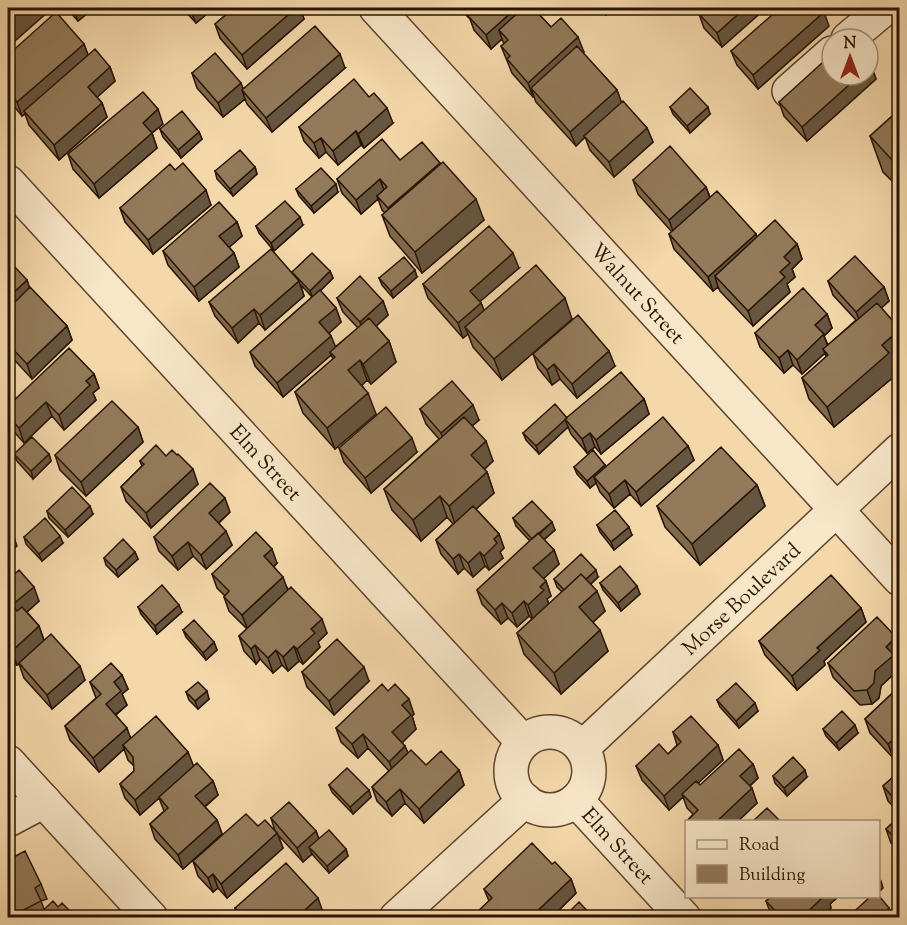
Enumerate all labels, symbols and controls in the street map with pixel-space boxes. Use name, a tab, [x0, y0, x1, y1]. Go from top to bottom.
north arrow	[820, 27, 880, 87]
text: N	[844, 33, 857, 56]
street label: Walnut Street	[582, 237, 690, 352]
street label: Elm Street	[221, 419, 308, 509]
street label: Morse Boulevard	[676, 537, 809, 664]
street label: Elm Street	[573, 802, 659, 892]
legend	[685, 820, 880, 898]
text: Road	[739, 833, 779, 859]
text: Building	[739, 863, 805, 889]

